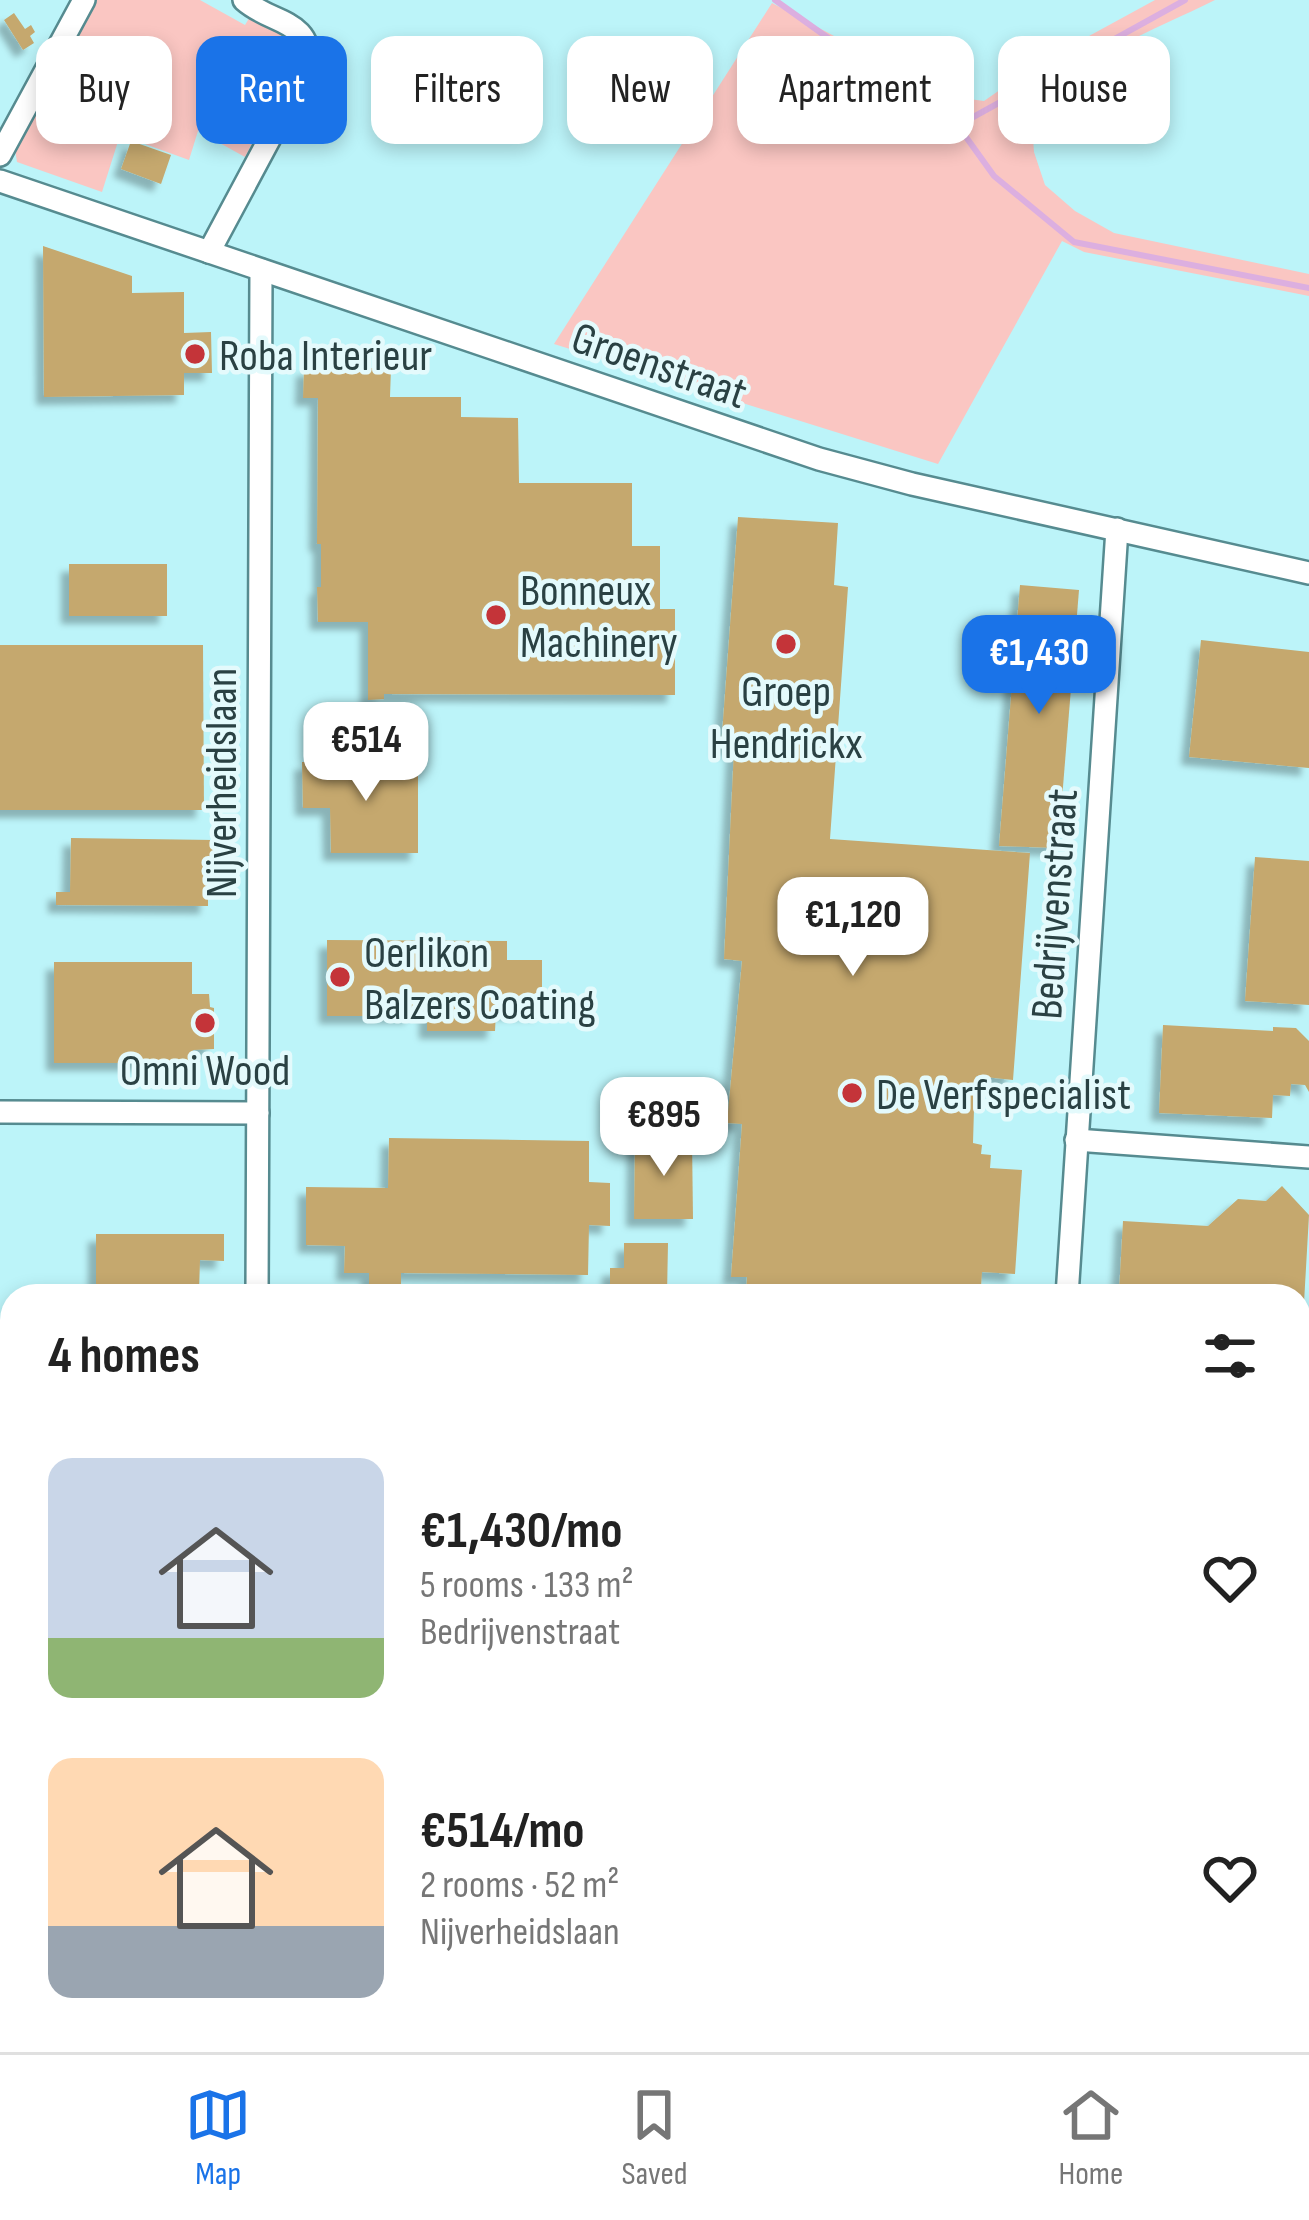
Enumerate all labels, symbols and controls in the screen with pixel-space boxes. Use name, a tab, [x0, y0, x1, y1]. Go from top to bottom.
chip: Buy	[36, 36, 172, 144]
chip: Rent	[196, 36, 347, 144]
chip: Filters	[371, 36, 543, 144]
chip: New	[567, 36, 713, 144]
chip: Apartment	[737, 36, 974, 144]
chip: House	[998, 36, 1170, 144]
street label: Groenstraat	[565, 311, 754, 422]
place label: Roba Interieur	[219, 329, 432, 384]
marker: Roba Interieur	[182, 341, 208, 367]
place label: Bonneux Machinery	[520, 564, 678, 671]
marker: Bonneux Machinery	[483, 602, 509, 628]
pin: €1,430	[941, 615, 1137, 717]
text: €1,430	[989, 630, 1089, 677]
marker: Groep Hendrickx	[773, 631, 799, 657]
place label: Groep Hendrickx	[710, 665, 862, 772]
street label: Nijverheidslaan	[195, 668, 250, 898]
pin: €514	[295, 702, 437, 804]
text: €514	[330, 717, 402, 764]
street label: Bedrijvenstraat	[1020, 787, 1091, 1021]
pin: €1,120	[755, 877, 951, 979]
text: €1,120	[804, 892, 902, 939]
place label: Oerlikon Balzers Coating	[364, 926, 596, 1033]
marker: Oerlikon Balzers Coating	[327, 964, 353, 990]
marker: Omni Wood	[192, 1010, 218, 1036]
place label: Omni Wood	[120, 1044, 290, 1099]
place label: De Verfspecialist	[876, 1068, 1131, 1123]
pin: €895	[593, 1077, 735, 1179]
marker: De Verfspecialist	[839, 1080, 865, 1106]
text: €895	[627, 1092, 701, 1139]
icon: filters	[1197, 1323, 1263, 1389]
text: 4 homes	[48, 1326, 200, 1387]
text: €1,430/mo	[420, 1501, 622, 1562]
icon: home	[144, 1506, 288, 1650]
icon: heart	[1197, 1545, 1263, 1611]
text: 5 rooms · 133 m²	[420, 1562, 634, 1609]
text: Bedrijvenstraat	[420, 1609, 620, 1656]
text: €514/mo	[420, 1801, 585, 1862]
icon: home	[144, 1806, 288, 1950]
icon: heart	[1197, 1845, 1263, 1911]
text: 2 rooms · 52 m²	[420, 1862, 620, 1909]
text: Nijverheidslaan	[420, 1909, 620, 1956]
tab: Map	[185, 2082, 251, 2194]
tab: Saved	[621, 2082, 688, 2194]
tab: Home	[1058, 2082, 1124, 2194]

